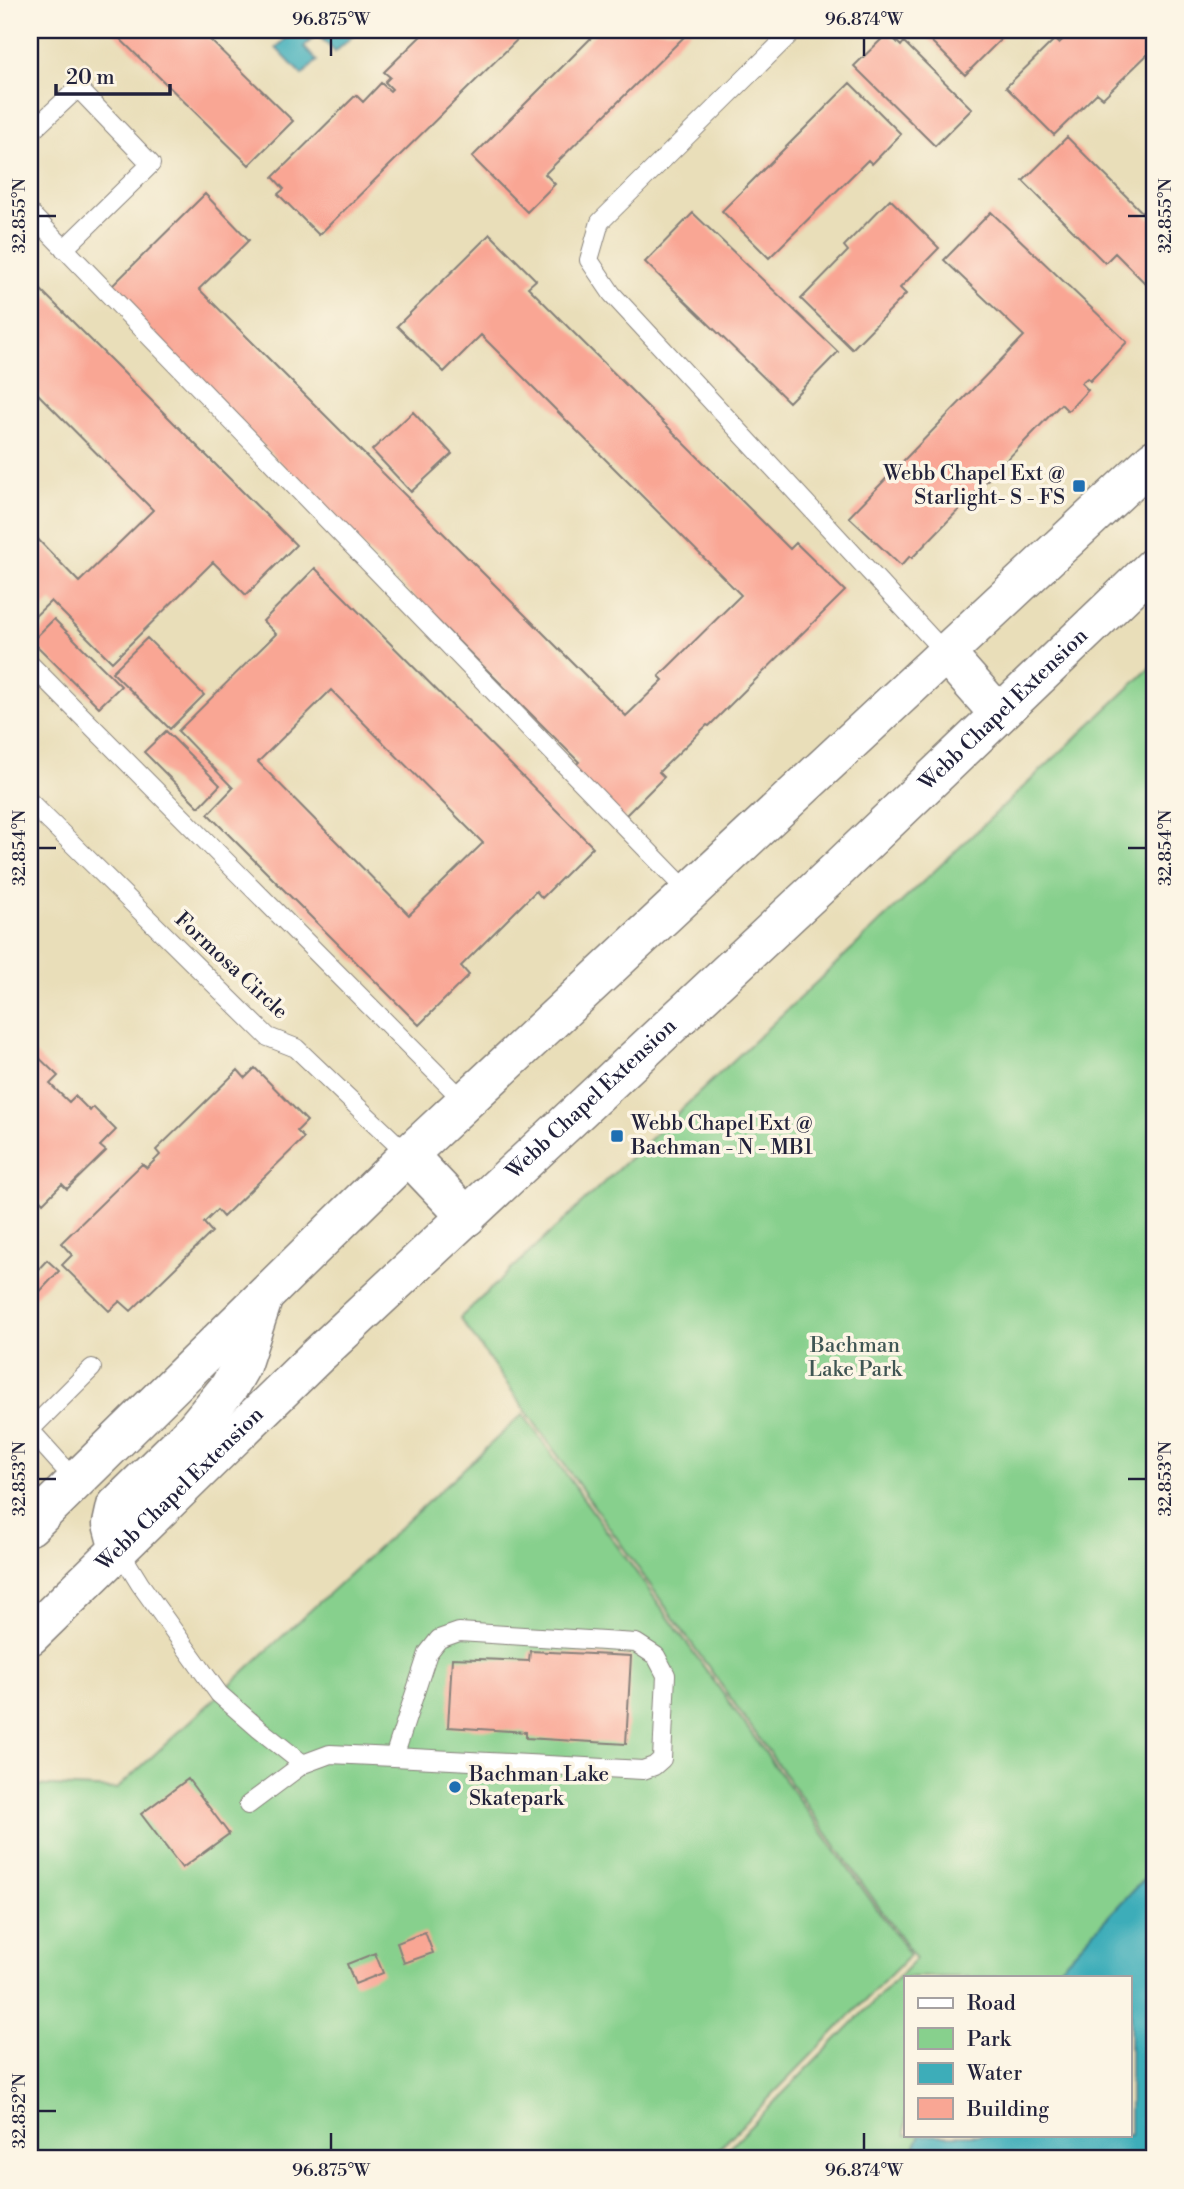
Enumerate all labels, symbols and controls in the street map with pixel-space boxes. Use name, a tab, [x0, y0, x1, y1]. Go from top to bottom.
text: 96.875°W	[292, 8, 371, 31]
text: 96.874°W	[825, 8, 904, 31]
scale bar	[56, 52, 170, 96]
text: 20 m	[66, 65, 115, 91]
text: 32.855°N	[8, 178, 31, 254]
text: 32.855°N	[1154, 178, 1177, 254]
place label: Webb Chapel Ext @ Starlight- S - FS	[882, 461, 1065, 511]
marker: Webb Chapel Ext @ Starlight- S - FS	[1071, 478, 1087, 494]
street label: Webb Chapel Extension	[914, 623, 1094, 797]
text: 32.854°N	[8, 809, 31, 886]
text: 32.854°N	[1154, 809, 1177, 886]
street label: Formosa Circle	[169, 907, 293, 1025]
street label: Webb Chapel Extension	[500, 1013, 683, 1186]
place label: Webb Chapel Ext @ Bachman - N - MB1	[630, 1111, 813, 1161]
marker: Webb Chapel Ext @ Bachman - N - MB1	[609, 1128, 625, 1144]
park label: Bachman Lake Park	[808, 1333, 903, 1383]
street label: Webb Chapel Extension	[91, 1402, 270, 1577]
text: 32.853°N	[8, 1441, 31, 1517]
text: 32.853°N	[1154, 1441, 1177, 1517]
place label: Bachman Lake Skatepark	[468, 1762, 609, 1812]
marker: Bachman Lake Skatepark	[447, 1779, 463, 1795]
legend	[904, 1976, 1132, 2136]
text: Road	[967, 1991, 1016, 2017]
text: Park	[967, 2027, 1012, 2053]
text: Water	[966, 2061, 1022, 2087]
text: 32.852°N	[8, 2073, 31, 2149]
text: Building	[966, 2097, 1049, 2123]
text: 96.875°W	[292, 2159, 371, 2182]
text: 96.874°W	[825, 2159, 904, 2182]

